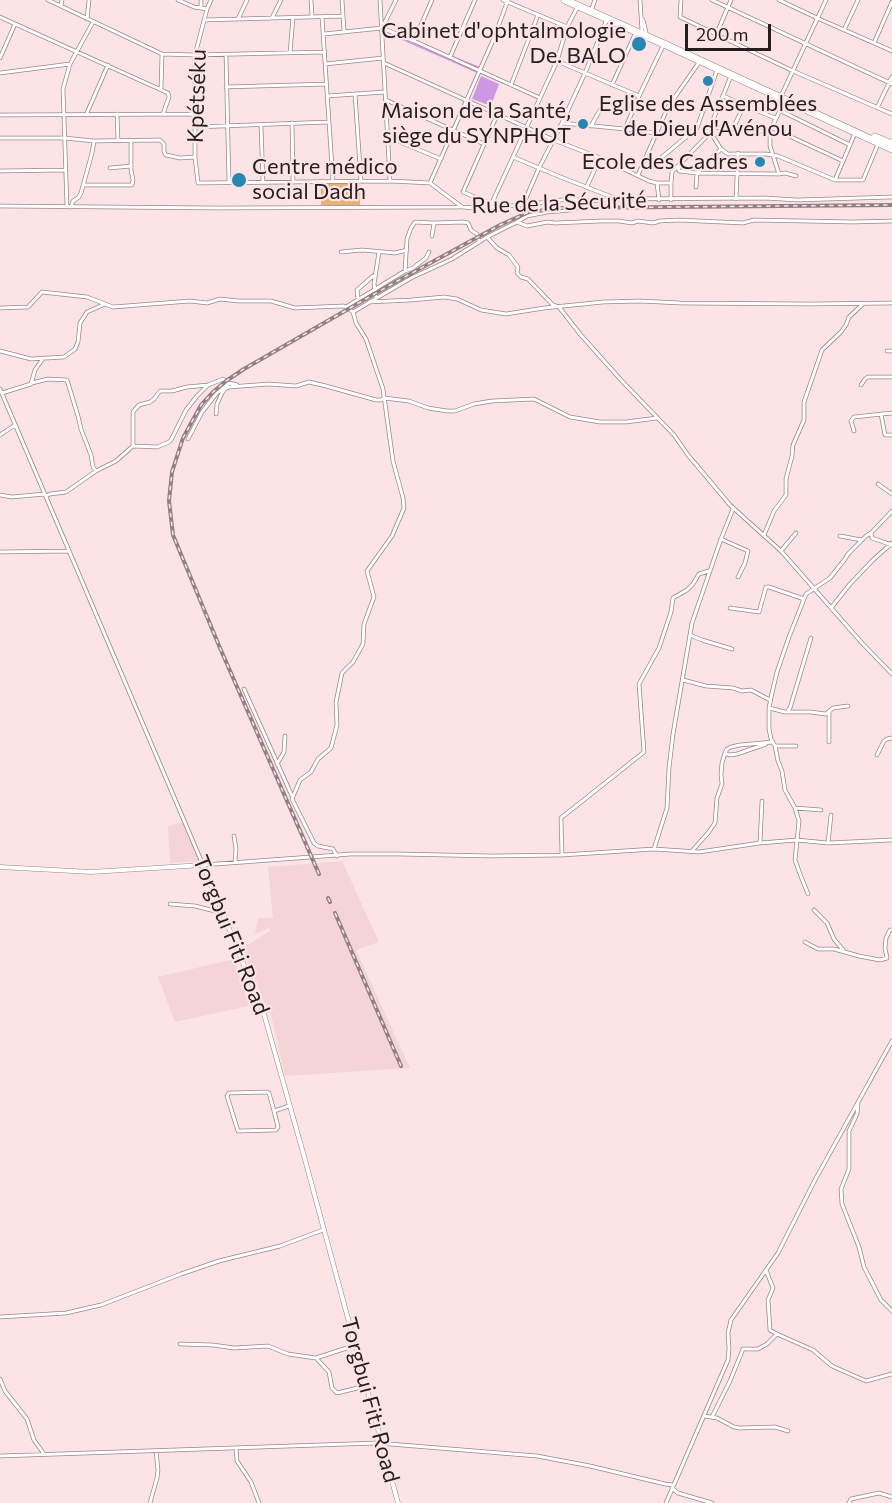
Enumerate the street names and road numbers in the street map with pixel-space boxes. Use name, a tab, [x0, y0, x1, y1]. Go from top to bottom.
street label: Kpétséku	[182, 49, 212, 143]
street label: Rue de la Sécurité	[471, 187, 647, 219]
street label: Torgbui Fiti Road	[187, 851, 275, 1019]
street label: Torgbui Fiti Road	[335, 1314, 405, 1486]

